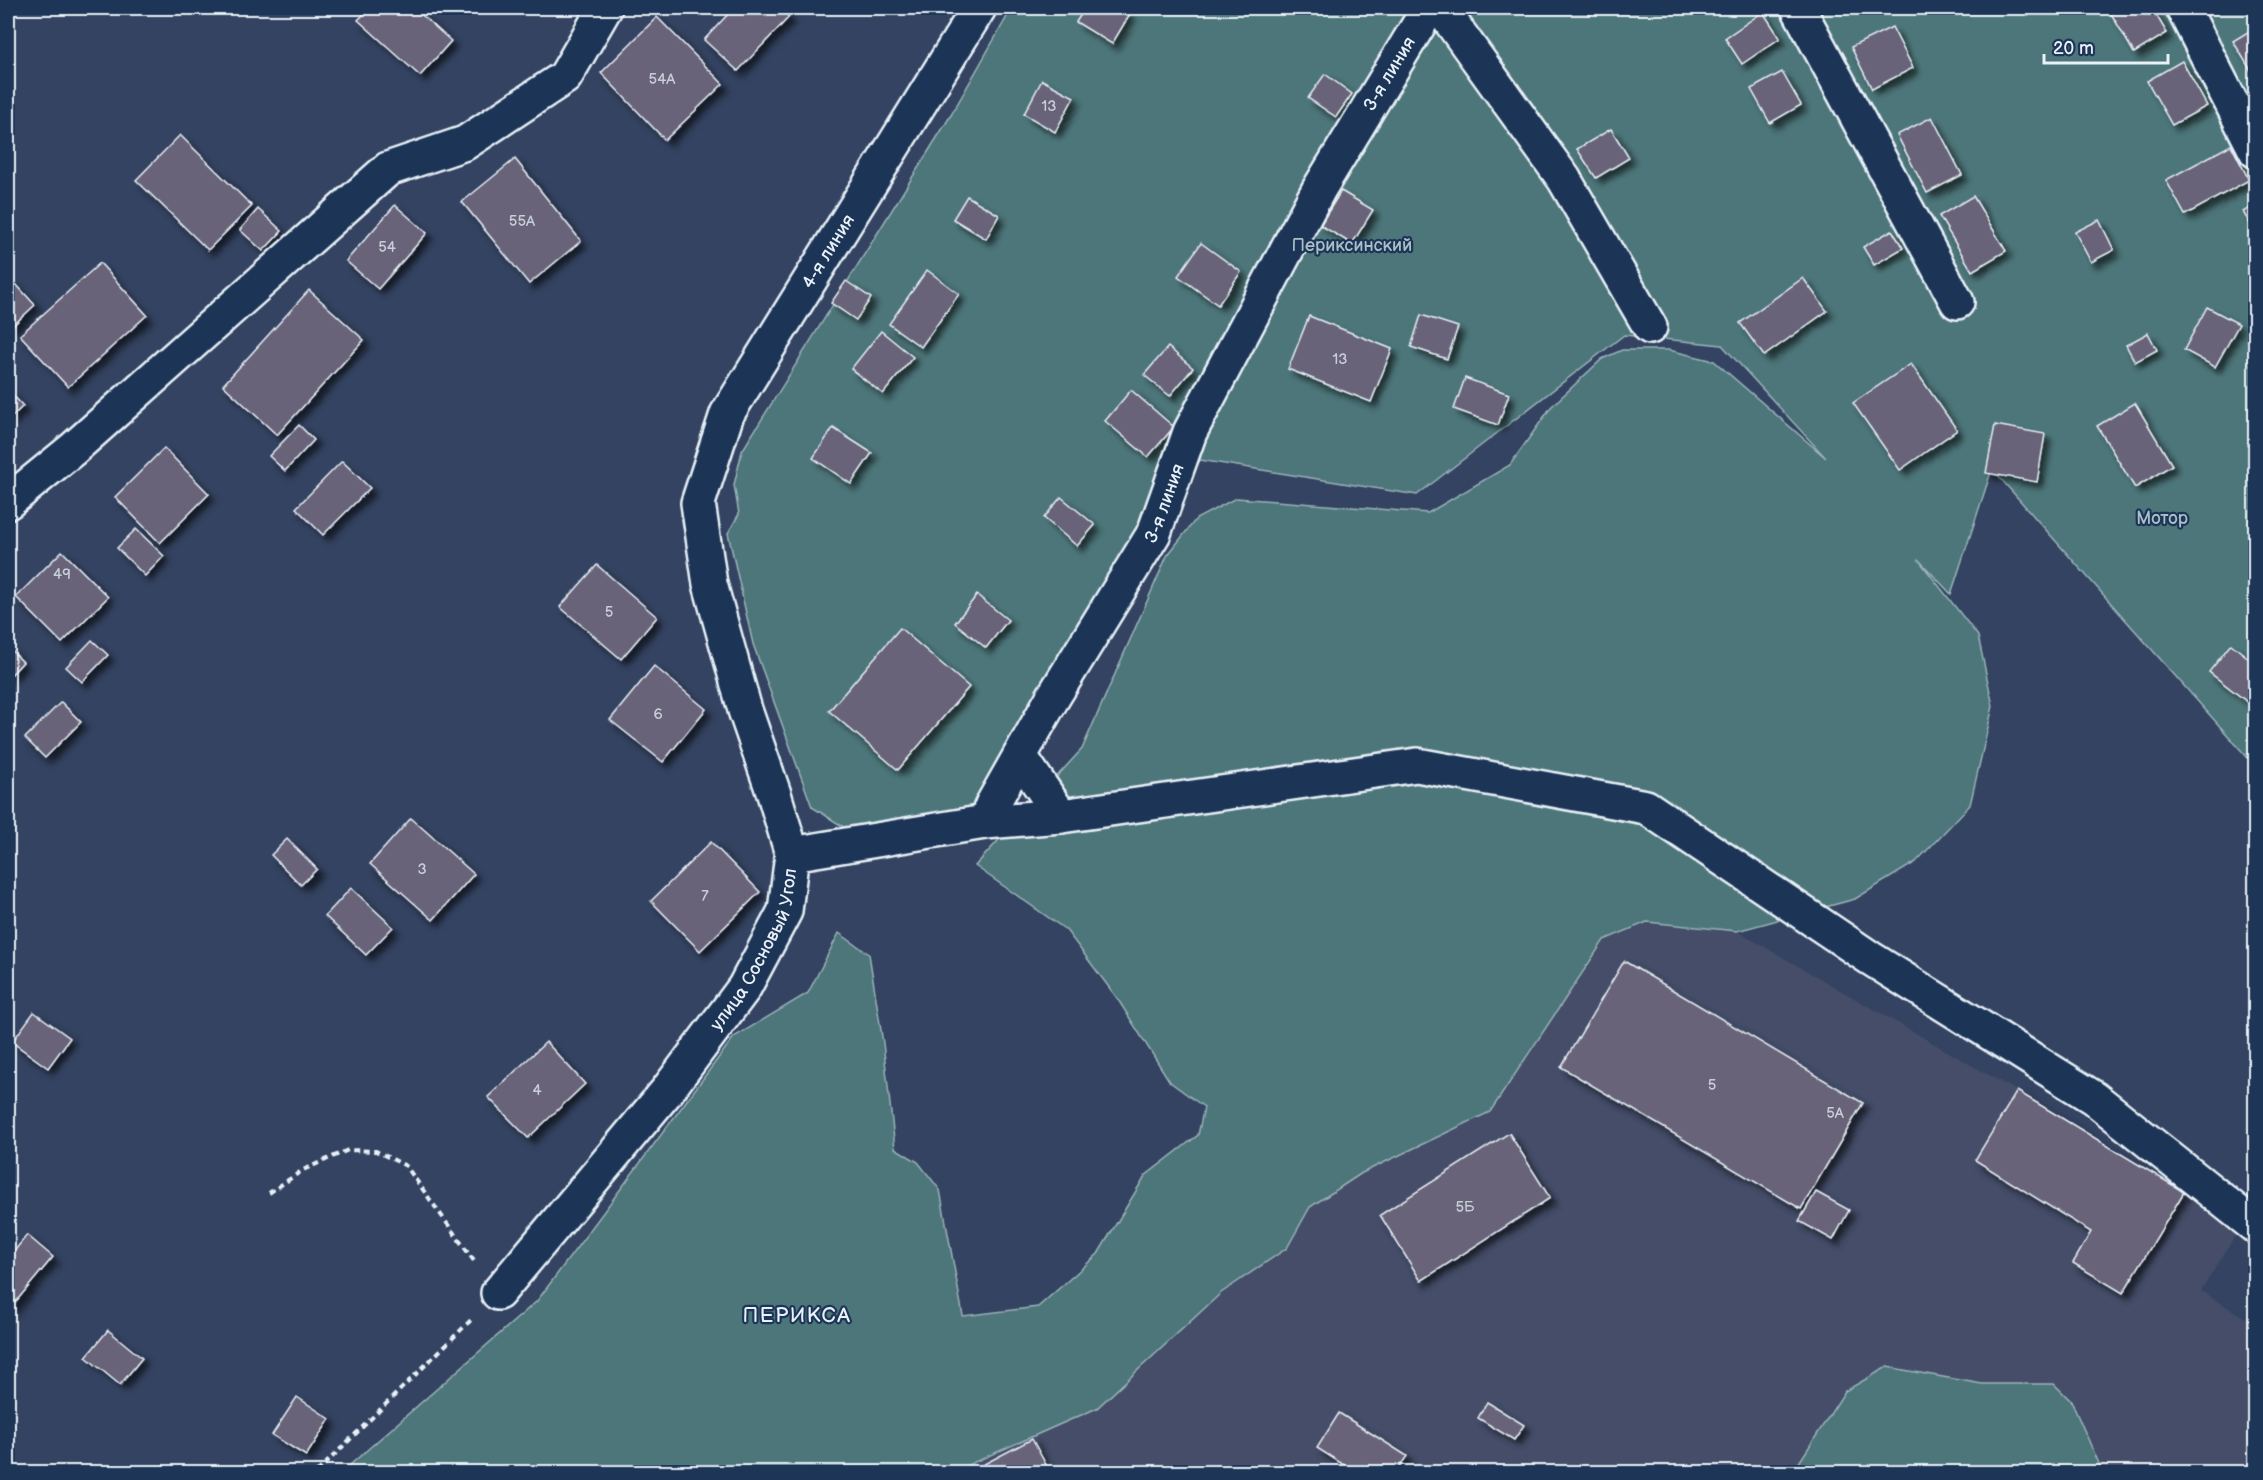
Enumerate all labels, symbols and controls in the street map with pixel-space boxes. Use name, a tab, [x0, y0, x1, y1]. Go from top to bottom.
scale bar	[2044, 27, 2168, 65]
street label: 3-я линия	[1359, 33, 1420, 115]
text: 20 m	[2053, 38, 2094, 59]
house number: 54А	[649, 70, 676, 89]
house number: 13	[1041, 97, 1057, 116]
street label: 4-я линия	[797, 210, 859, 292]
house number: 55А	[509, 212, 536, 231]
park label: Периксинский	[1292, 235, 1412, 256]
house number: 54	[378, 238, 396, 257]
house number: 13	[1332, 350, 1348, 369]
street label: 3-я линия	[1140, 461, 1188, 547]
park label: Мотор	[2136, 508, 2188, 529]
house number: 49	[53, 565, 71, 584]
house number: 5	[605, 603, 613, 622]
house number: 6	[653, 705, 663, 724]
house number: 3	[417, 860, 427, 879]
street label: улица Сосновый Угол	[706, 867, 801, 1034]
house number: 7	[701, 887, 709, 906]
house number: 5	[1708, 1076, 1716, 1095]
house number: 4	[532, 1081, 542, 1100]
house number: 5А	[1826, 1104, 1845, 1123]
house number: 5Б	[1456, 1198, 1475, 1217]
district label: ПЕРИКСА	[743, 1303, 851, 1328]

